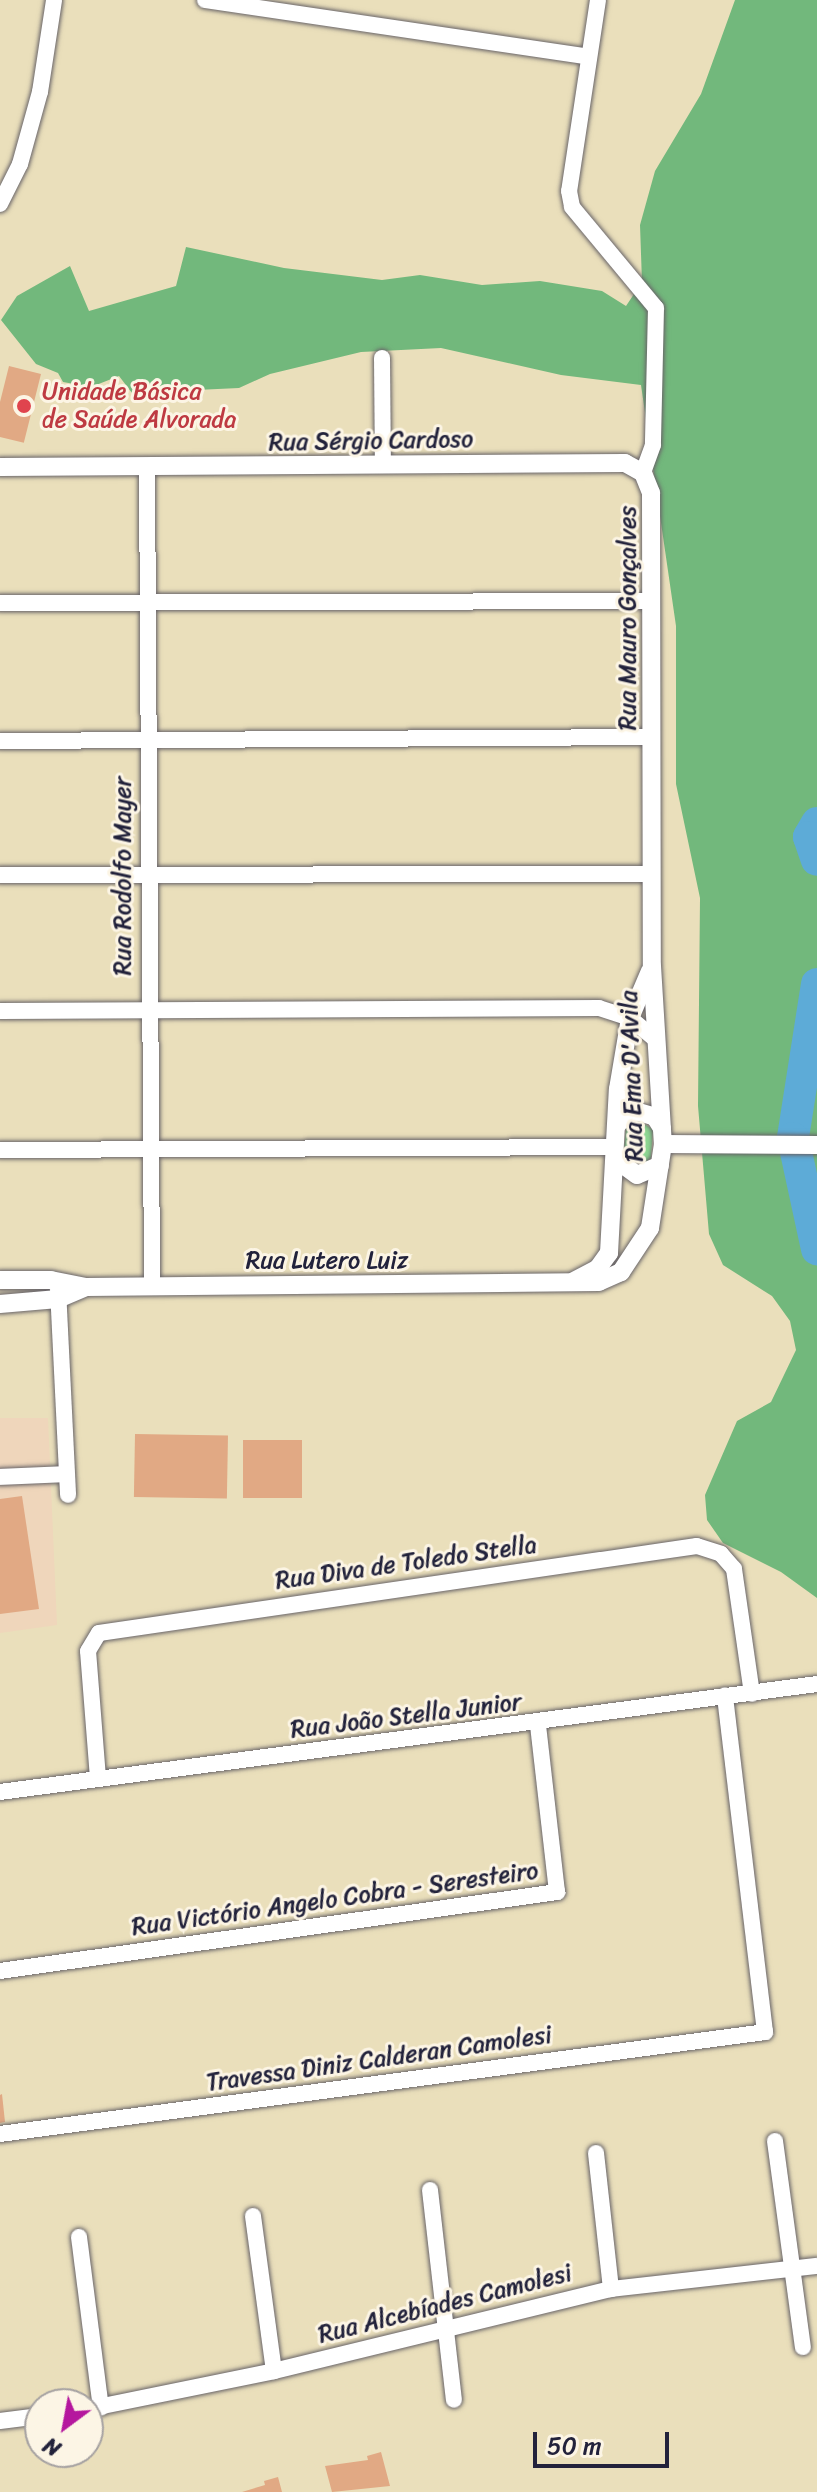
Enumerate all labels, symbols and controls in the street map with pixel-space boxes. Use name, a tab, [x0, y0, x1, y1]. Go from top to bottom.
place label: Unidade Básica de Saúde Alvorada	[42, 378, 237, 434]
marker: Unidade Básica de Saúde Alvorada	[13, 395, 35, 417]
street label: Rua Sérgio Cardoso	[269, 425, 473, 457]
street label: Rua Mauro Gonçalves	[614, 507, 642, 729]
street label: Rua Rodolfo Mayer	[109, 777, 137, 975]
street label: Rua Ema D'Avila	[615, 990, 649, 1162]
street label: Rua Lutero Luiz	[246, 1247, 408, 1275]
street label: Rua Diva de Toledo Stella	[273, 1530, 539, 1596]
street label: Rua João Stella Junior	[288, 1687, 524, 1745]
street label: Rua Victório Angelo Cobra - Seresteiro	[130, 1856, 540, 1942]
street label: Travessa Diniz Calderan Camolesi	[206, 2021, 552, 2097]
street label: Rua Alcebíades Camolesi	[316, 2259, 574, 2349]
north arrow	[24, 2388, 104, 2468]
scale bar	[537, 2416, 673, 2466]
text: 50 m	[547, 2425, 602, 2467]
text: N	[35, 2427, 69, 2468]

